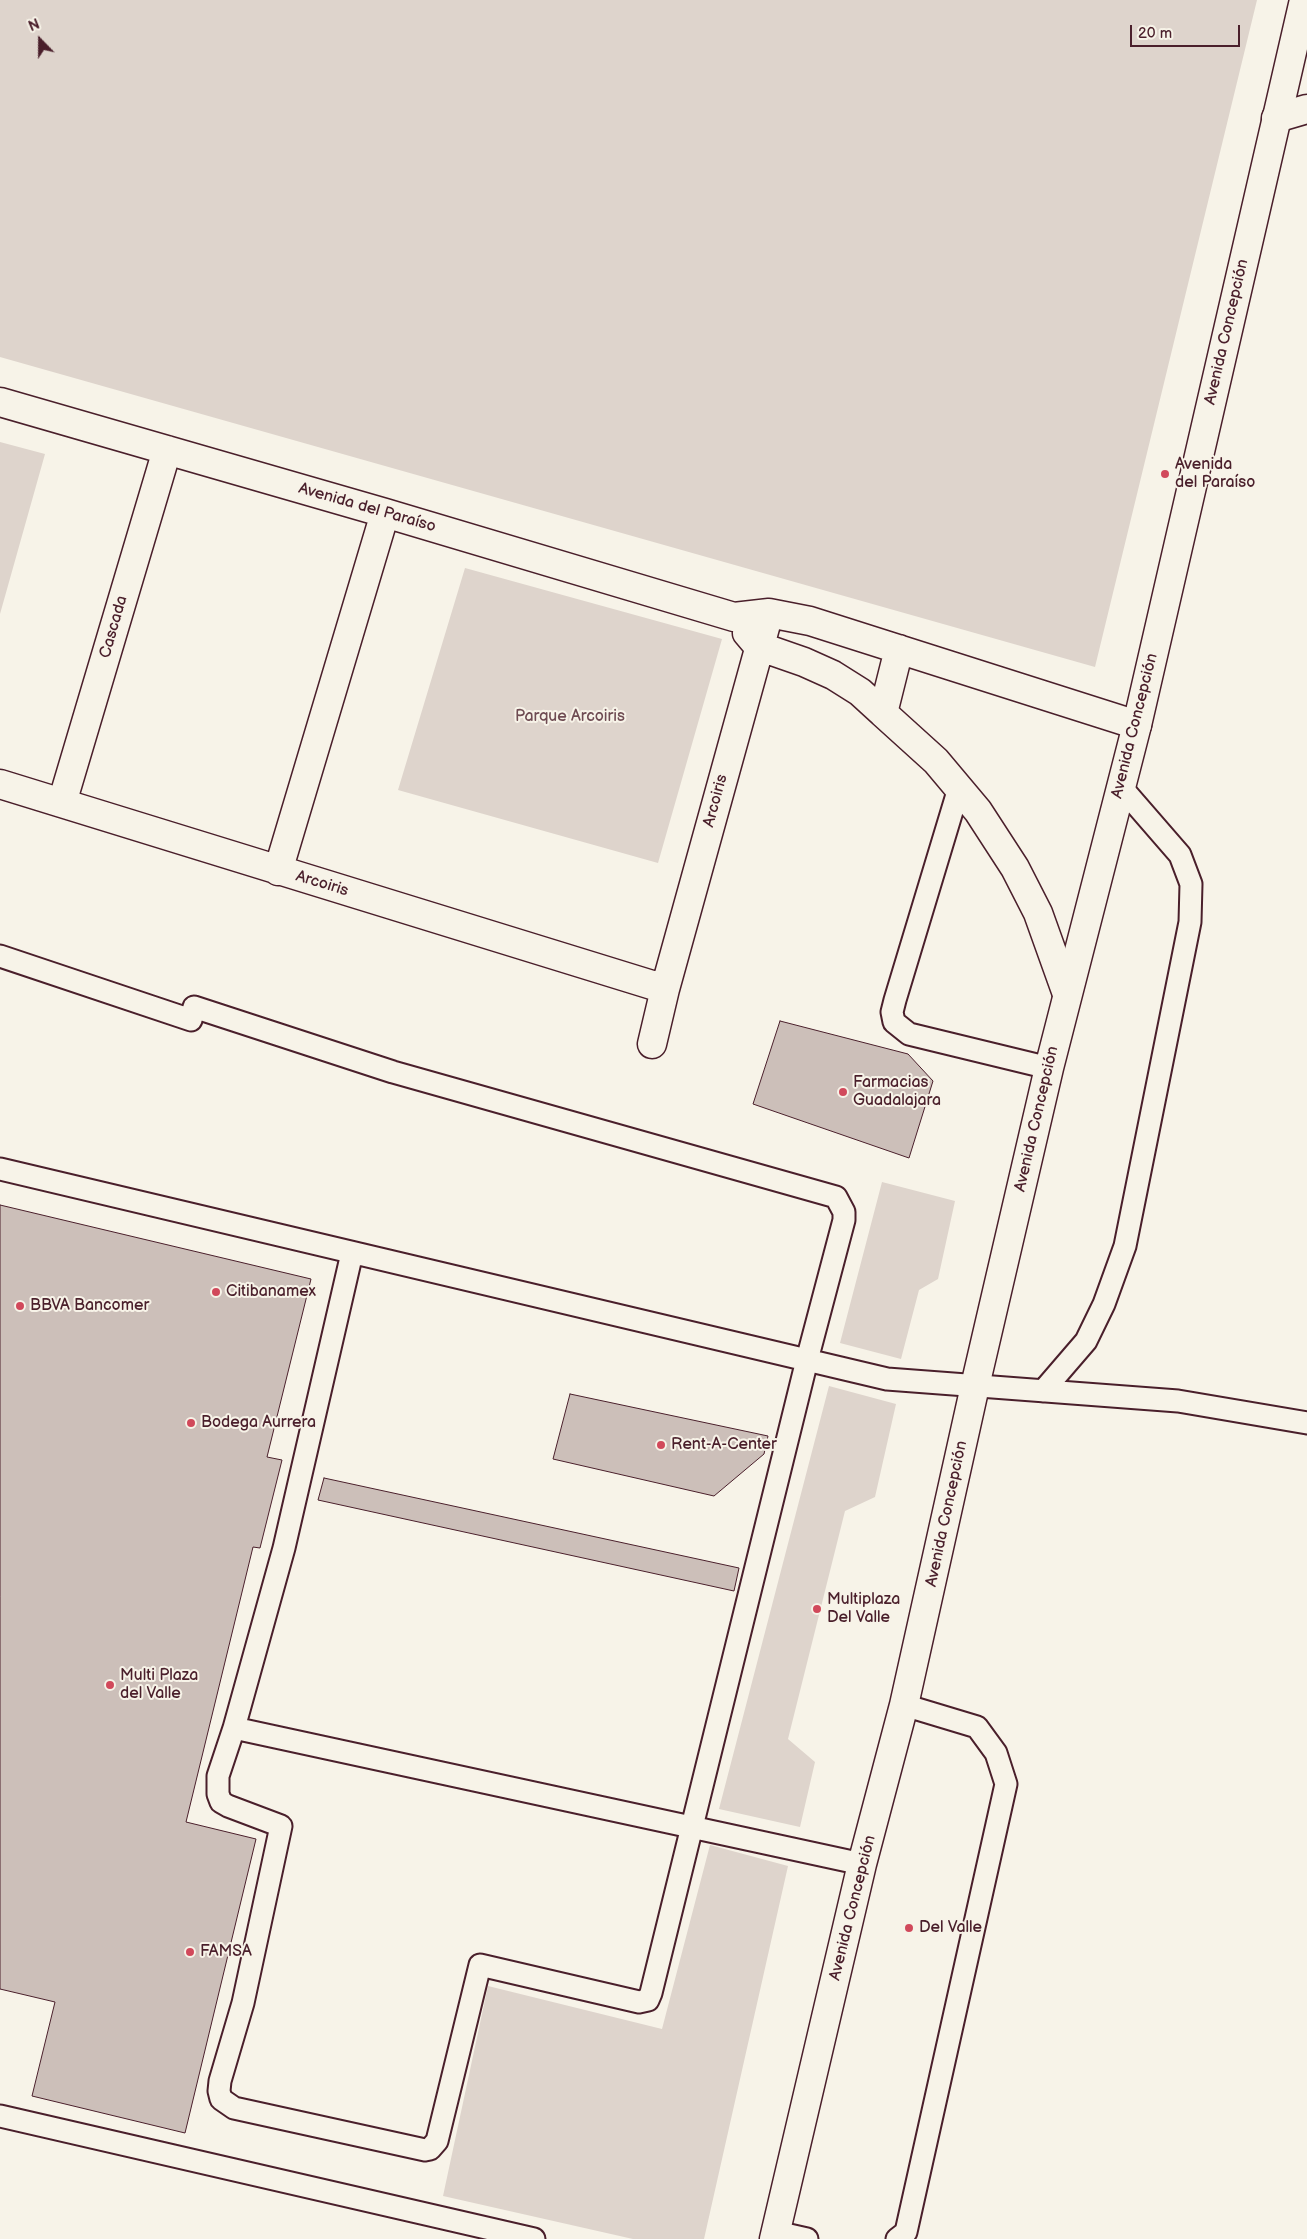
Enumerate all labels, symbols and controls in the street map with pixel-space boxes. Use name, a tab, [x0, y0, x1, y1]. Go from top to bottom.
north arrow	[15, 15, 65, 65]
scale bar	[1132, 15, 1242, 47]
text: N	[26, 16, 42, 35]
text: 20 m	[1138, 24, 1172, 43]
street label: Avenida Concepción	[1201, 257, 1253, 407]
place label: Avenida del Paraíso	[1175, 455, 1255, 493]
marker: Avenida del Paraíso	[1159, 468, 1171, 480]
street label: Avenida del Paraíso	[296, 479, 438, 537]
street label: Cascada	[96, 594, 132, 660]
street label: Avenida Concepción	[1108, 651, 1162, 801]
park label: Parque Arcoiris	[515, 707, 625, 727]
street label: Arcoiris	[700, 772, 732, 830]
street label: Arcoiris	[293, 867, 351, 901]
street label: Avenida Concepción	[1011, 1044, 1063, 1194]
place label: Farmacias Guadalajara	[853, 1073, 941, 1111]
marker: Farmacias Guadalajara	[837, 1086, 849, 1098]
place label: Citibanamex	[226, 1282, 316, 1302]
marker: Citibanamex	[210, 1286, 222, 1298]
place label: BBVA Bancomer	[30, 1296, 149, 1316]
marker: BBVA Bancomer	[14, 1300, 26, 1312]
place label: Bodega Aurrera	[201, 1413, 316, 1433]
marker: Bodega Aurrera	[185, 1417, 197, 1429]
place label: Rent-A-Center	[671, 1435, 777, 1455]
marker: Rent-A-Center	[655, 1439, 667, 1451]
street label: Avenida Concepción	[922, 1439, 972, 1589]
place label: Multiplaza Del Valle	[827, 1590, 900, 1628]
marker: Multiplaza Del Valle	[811, 1603, 823, 1615]
place label: Multi Plaza del Valle	[120, 1666, 198, 1704]
marker: Multi Plaza del Valle	[104, 1679, 116, 1691]
street label: Avenida Concepción	[826, 1833, 880, 1983]
place label: Del Valle	[919, 1918, 982, 1938]
marker: Del Valle	[903, 1922, 915, 1934]
place label: FAMSA	[200, 1942, 252, 1962]
marker: FAMSA	[184, 1946, 196, 1958]

